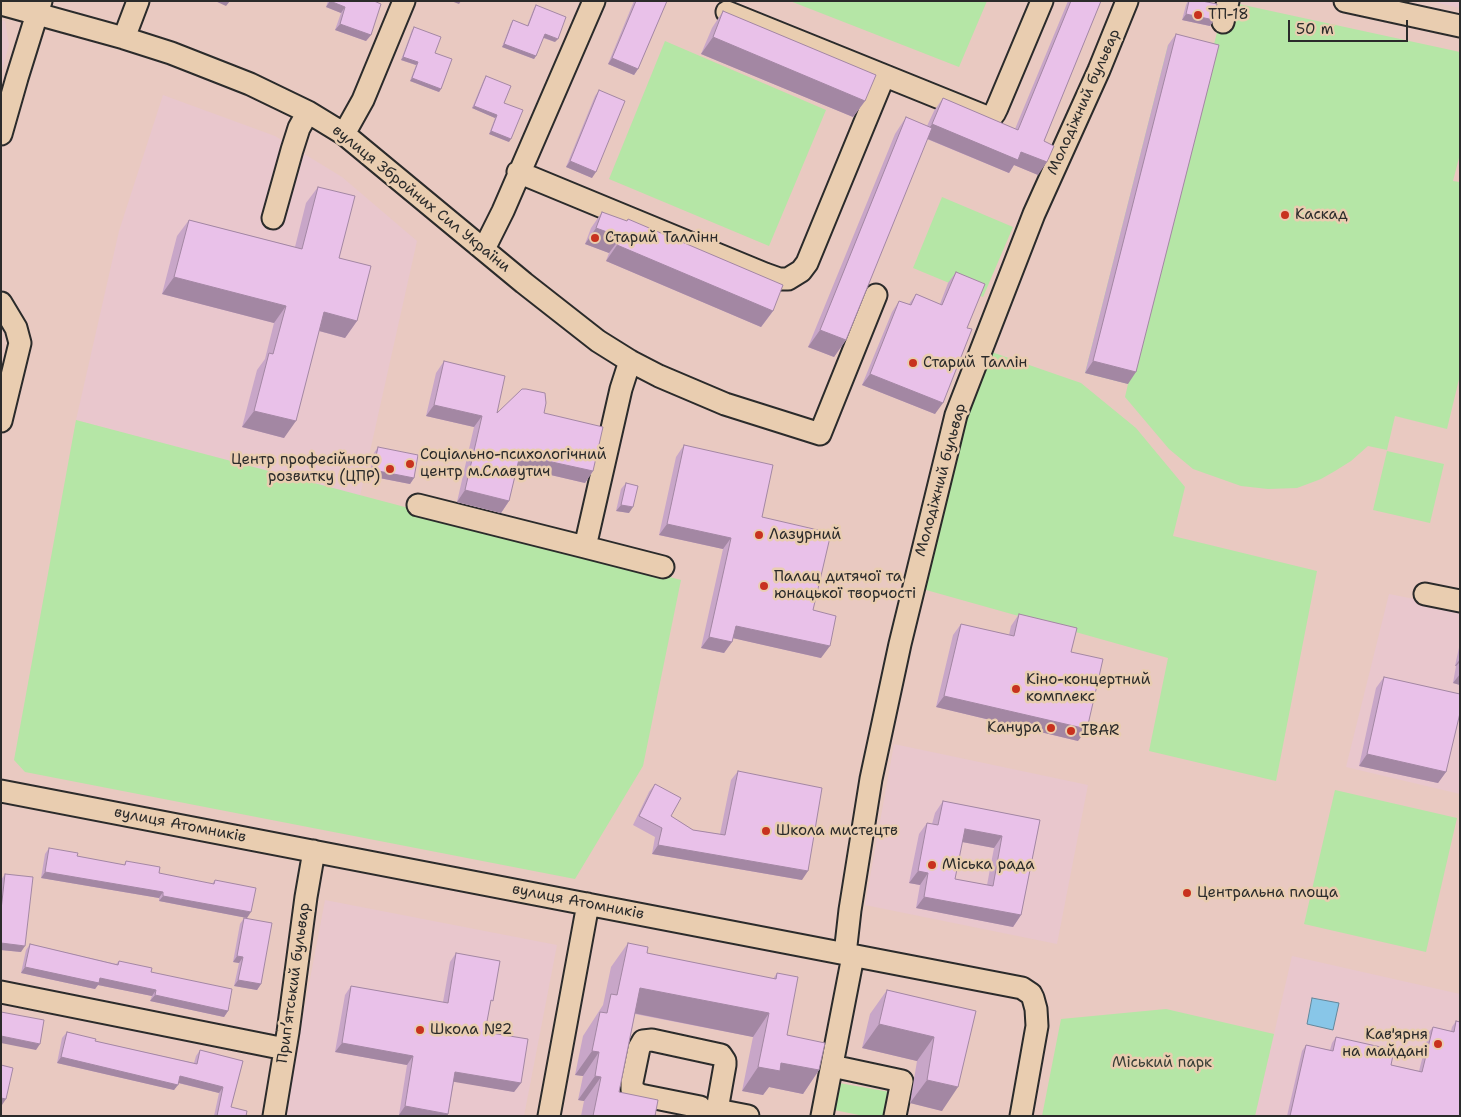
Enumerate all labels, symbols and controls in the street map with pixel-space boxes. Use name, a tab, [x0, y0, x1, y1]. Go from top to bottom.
place label: ТП-18	[1208, 6, 1249, 24]
marker: ТП-18	[1192, 9, 1204, 21]
scale bar	[1291, 10, 1411, 42]
text: 50 m	[1296, 19, 1334, 39]
street label: Молодіжний бульвар	[1044, 26, 1124, 178]
street label: вулиця Збройних Сил України	[328, 122, 514, 276]
place label: Каскад	[1295, 206, 1348, 224]
marker: Каскад	[1279, 209, 1291, 221]
place label: Старий Таллінн	[605, 229, 718, 247]
marker: Старий Таллінн	[589, 232, 601, 244]
place label: Старий Таллін	[923, 354, 1027, 372]
marker: Старий Таллін	[907, 357, 919, 369]
street label: Молодіжний бульвар	[912, 401, 970, 559]
place label: Соціально-психологічний центр м.Славутич	[420, 446, 607, 481]
place label: Центр професійного розвитку (ЦПР)	[231, 451, 380, 486]
marker: Соціально-психологічний центр м.Славутич	[404, 458, 416, 470]
marker: Центр професійного розвитку (ЦПР)	[384, 463, 396, 475]
place label: Лазурний	[769, 526, 841, 544]
marker: Лазурний	[753, 529, 765, 541]
place label: Палац дитячої та юнацької творчості	[774, 568, 916, 603]
marker: Палац дитячої та юнацької творчості	[758, 580, 770, 592]
place label: Кіно-концертний комплекс	[1026, 671, 1151, 706]
marker: Кіно-концертний комплекс	[1010, 683, 1022, 695]
place label: Канура	[987, 719, 1041, 737]
marker: Канура	[1045, 722, 1057, 734]
place label: IBAR	[1081, 722, 1119, 740]
marker: IBAR	[1065, 725, 1077, 737]
street label: вулиця Атомників	[112, 803, 248, 847]
place label: Школа мистецтв	[776, 822, 898, 840]
marker: Школа мистецтв	[760, 825, 772, 837]
place label: Міська рада	[942, 856, 1035, 874]
marker: Міська рада	[926, 859, 938, 871]
street label: вулиця Атомників	[510, 880, 646, 924]
place label: Центральна площа	[1197, 884, 1338, 902]
marker: Центральна площа	[1181, 887, 1193, 899]
street label: Припʼятський бульвар	[274, 902, 314, 1064]
place label: Школа №2	[430, 1021, 512, 1039]
marker: Школа №2	[414, 1024, 426, 1036]
place label: Кав'ярня на майдані	[1342, 1026, 1428, 1061]
marker: Кав'ярня на майдані	[1432, 1038, 1444, 1050]
park label: Міський парк	[1112, 1054, 1212, 1072]

